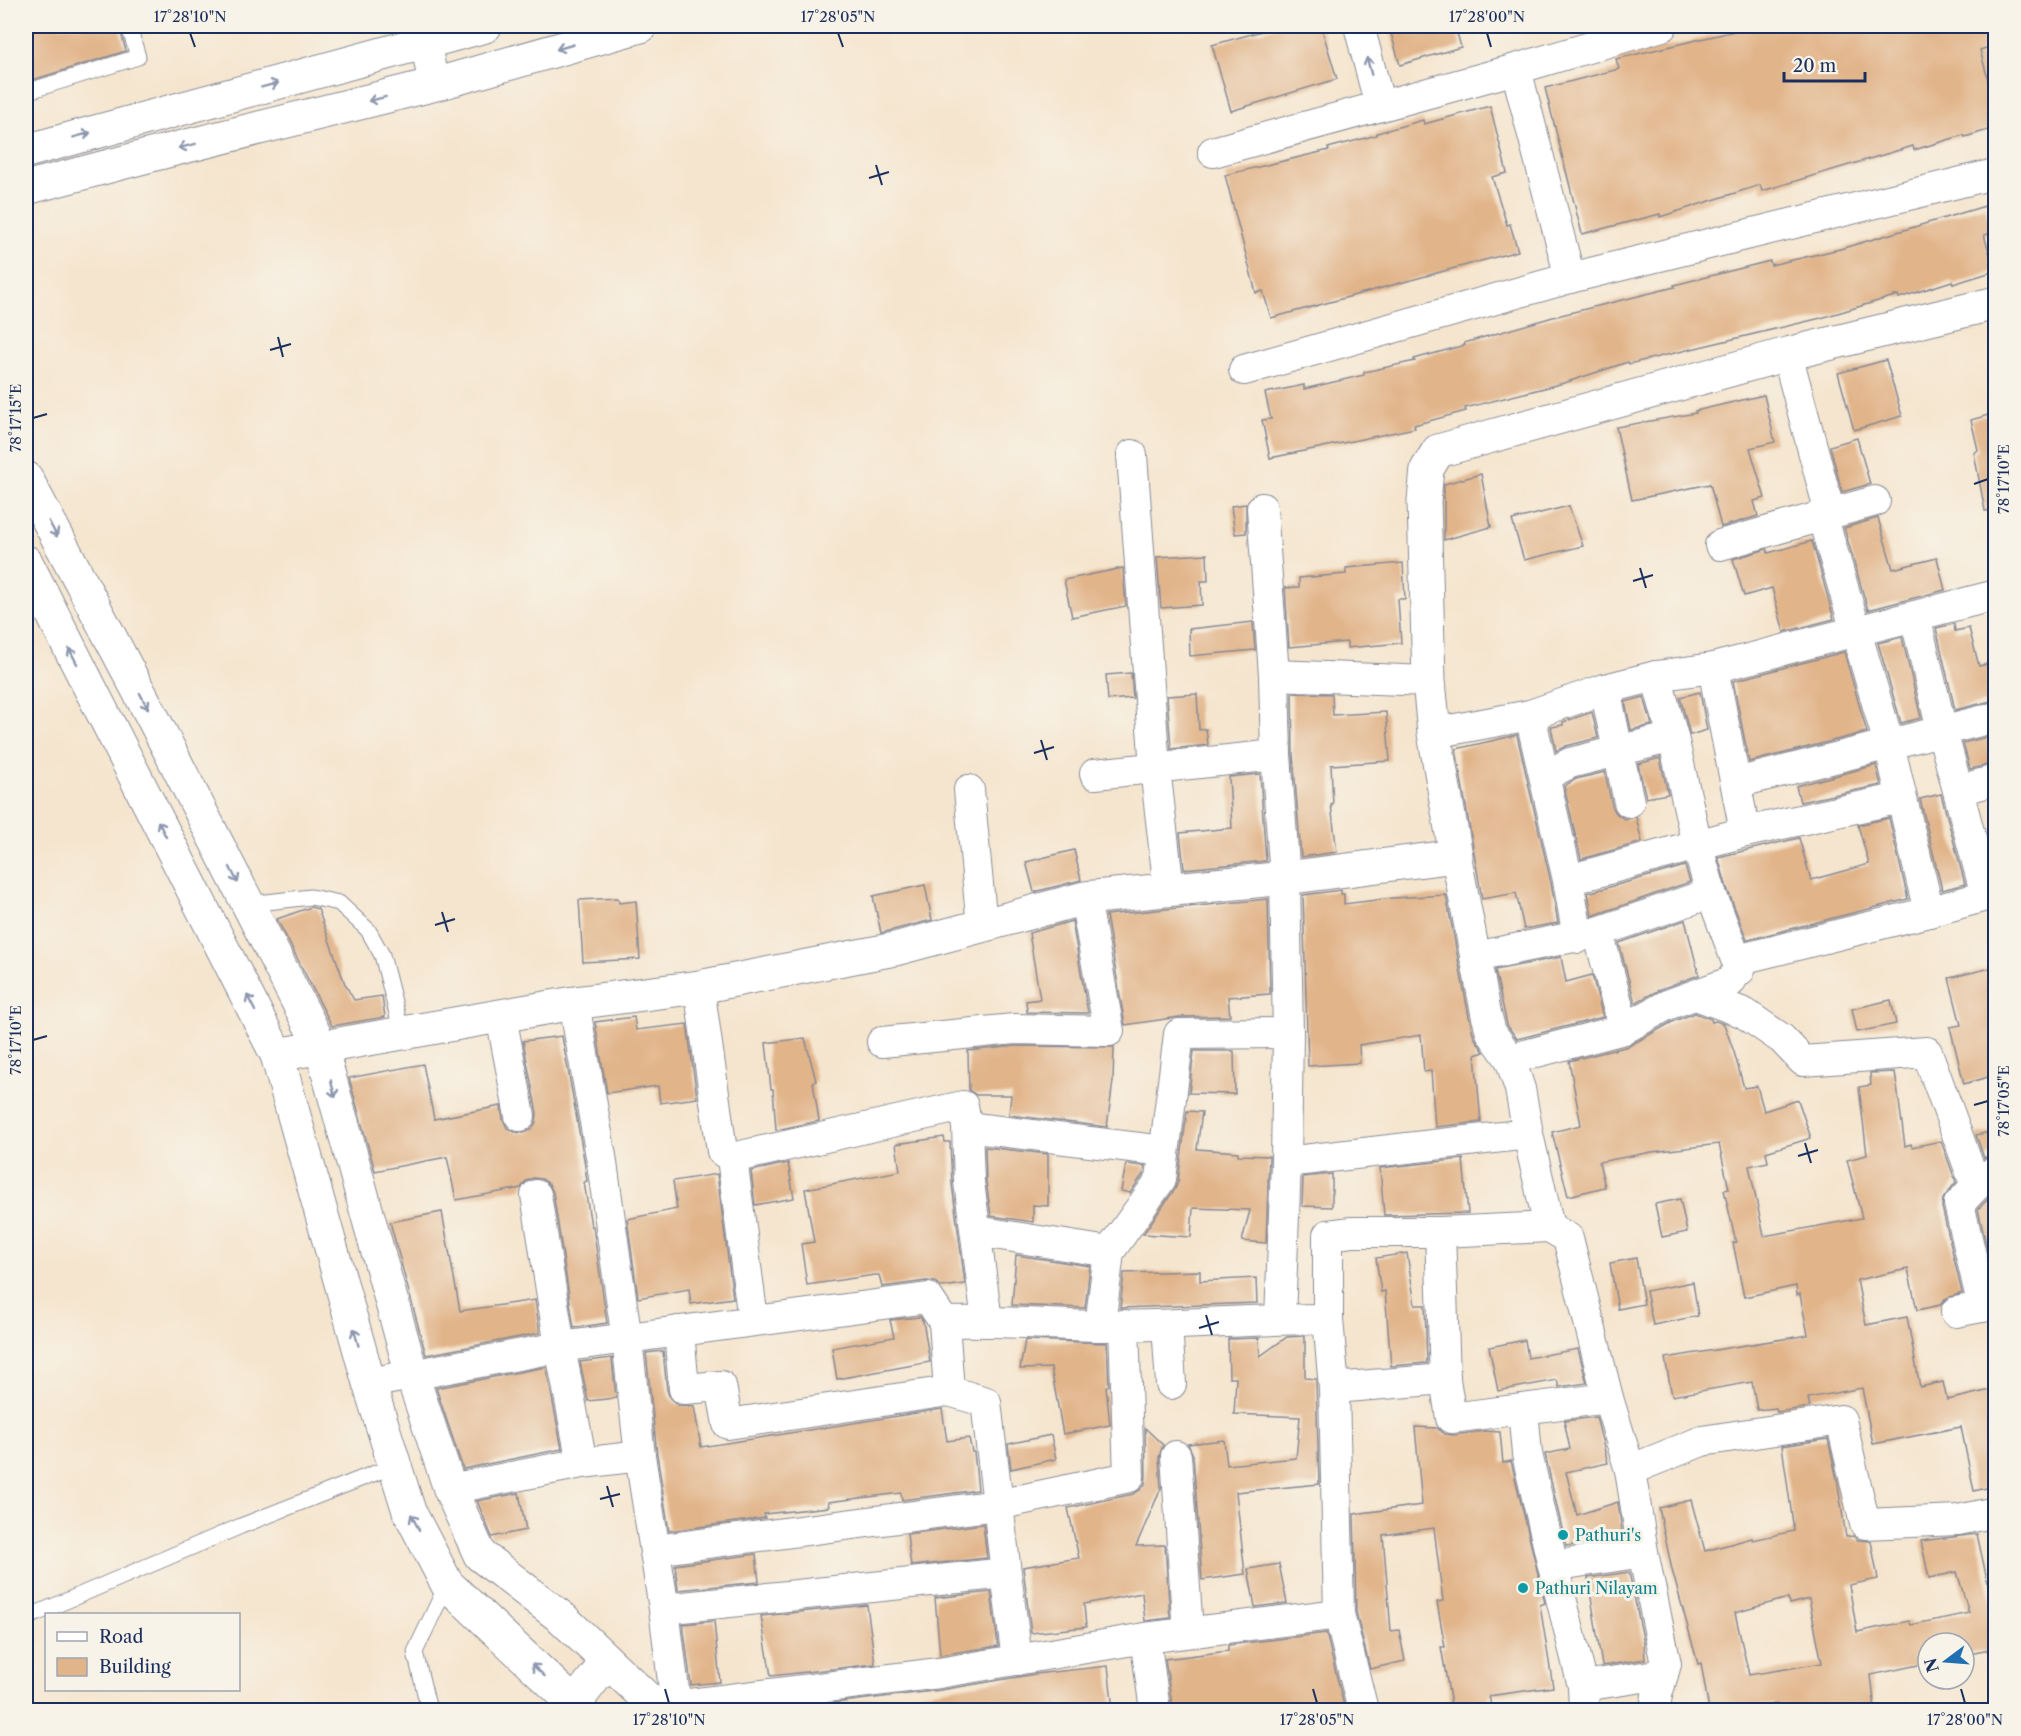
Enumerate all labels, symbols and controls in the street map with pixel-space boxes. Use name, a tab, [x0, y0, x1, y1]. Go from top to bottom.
text: 17°28'10"N	[153, 7, 227, 26]
text: 17°28'05"N	[801, 7, 876, 26]
text: 17°28'00"N	[1449, 7, 1525, 26]
one-way arrow	[556, 42, 575, 54]
scale bar	[1784, 45, 1865, 83]
text: 20 m	[1793, 55, 1837, 77]
one-way arrow	[1363, 57, 1375, 76]
one-way arrow	[260, 78, 279, 90]
one-way arrow	[367, 93, 386, 105]
one-way arrow	[72, 129, 91, 141]
one-way arrow	[178, 140, 197, 152]
text: 78°17'15"E	[6, 384, 25, 452]
text: 78°17'10"E	[1994, 444, 2013, 514]
one-way arrow	[47, 520, 59, 537]
one-way arrow	[67, 647, 78, 665]
one-way arrow	[139, 692, 151, 710]
one-way arrow	[156, 821, 167, 839]
one-way arrow	[228, 865, 240, 883]
one-way arrow	[245, 995, 257, 1012]
text: 78°17'10"E	[6, 1005, 25, 1075]
text: 78°17'05"E	[1994, 1065, 2013, 1137]
one-way arrow	[328, 1079, 339, 1098]
one-way arrow	[350, 1328, 361, 1347]
one-way arrow	[409, 1514, 420, 1532]
place label: Pathuri's	[1575, 1525, 1641, 1545]
marker: Pathuri's	[1556, 1528, 1570, 1542]
place label: Pathuri Nilayam	[1535, 1578, 1658, 1598]
marker: Pathuri Nilayam	[1516, 1581, 1530, 1595]
legend	[45, 1613, 240, 1691]
text: Road	[99, 1626, 144, 1648]
north arrow	[1916, 1631, 1976, 1691]
text: Building	[99, 1656, 171, 1678]
text: N	[1920, 1656, 1943, 1675]
one-way arrow	[531, 1663, 546, 1678]
text: 17°28'10"N	[632, 1710, 706, 1729]
text: 17°28'05"N	[1280, 1710, 1355, 1729]
text: 17°28'00"N	[1927, 1710, 2003, 1729]

